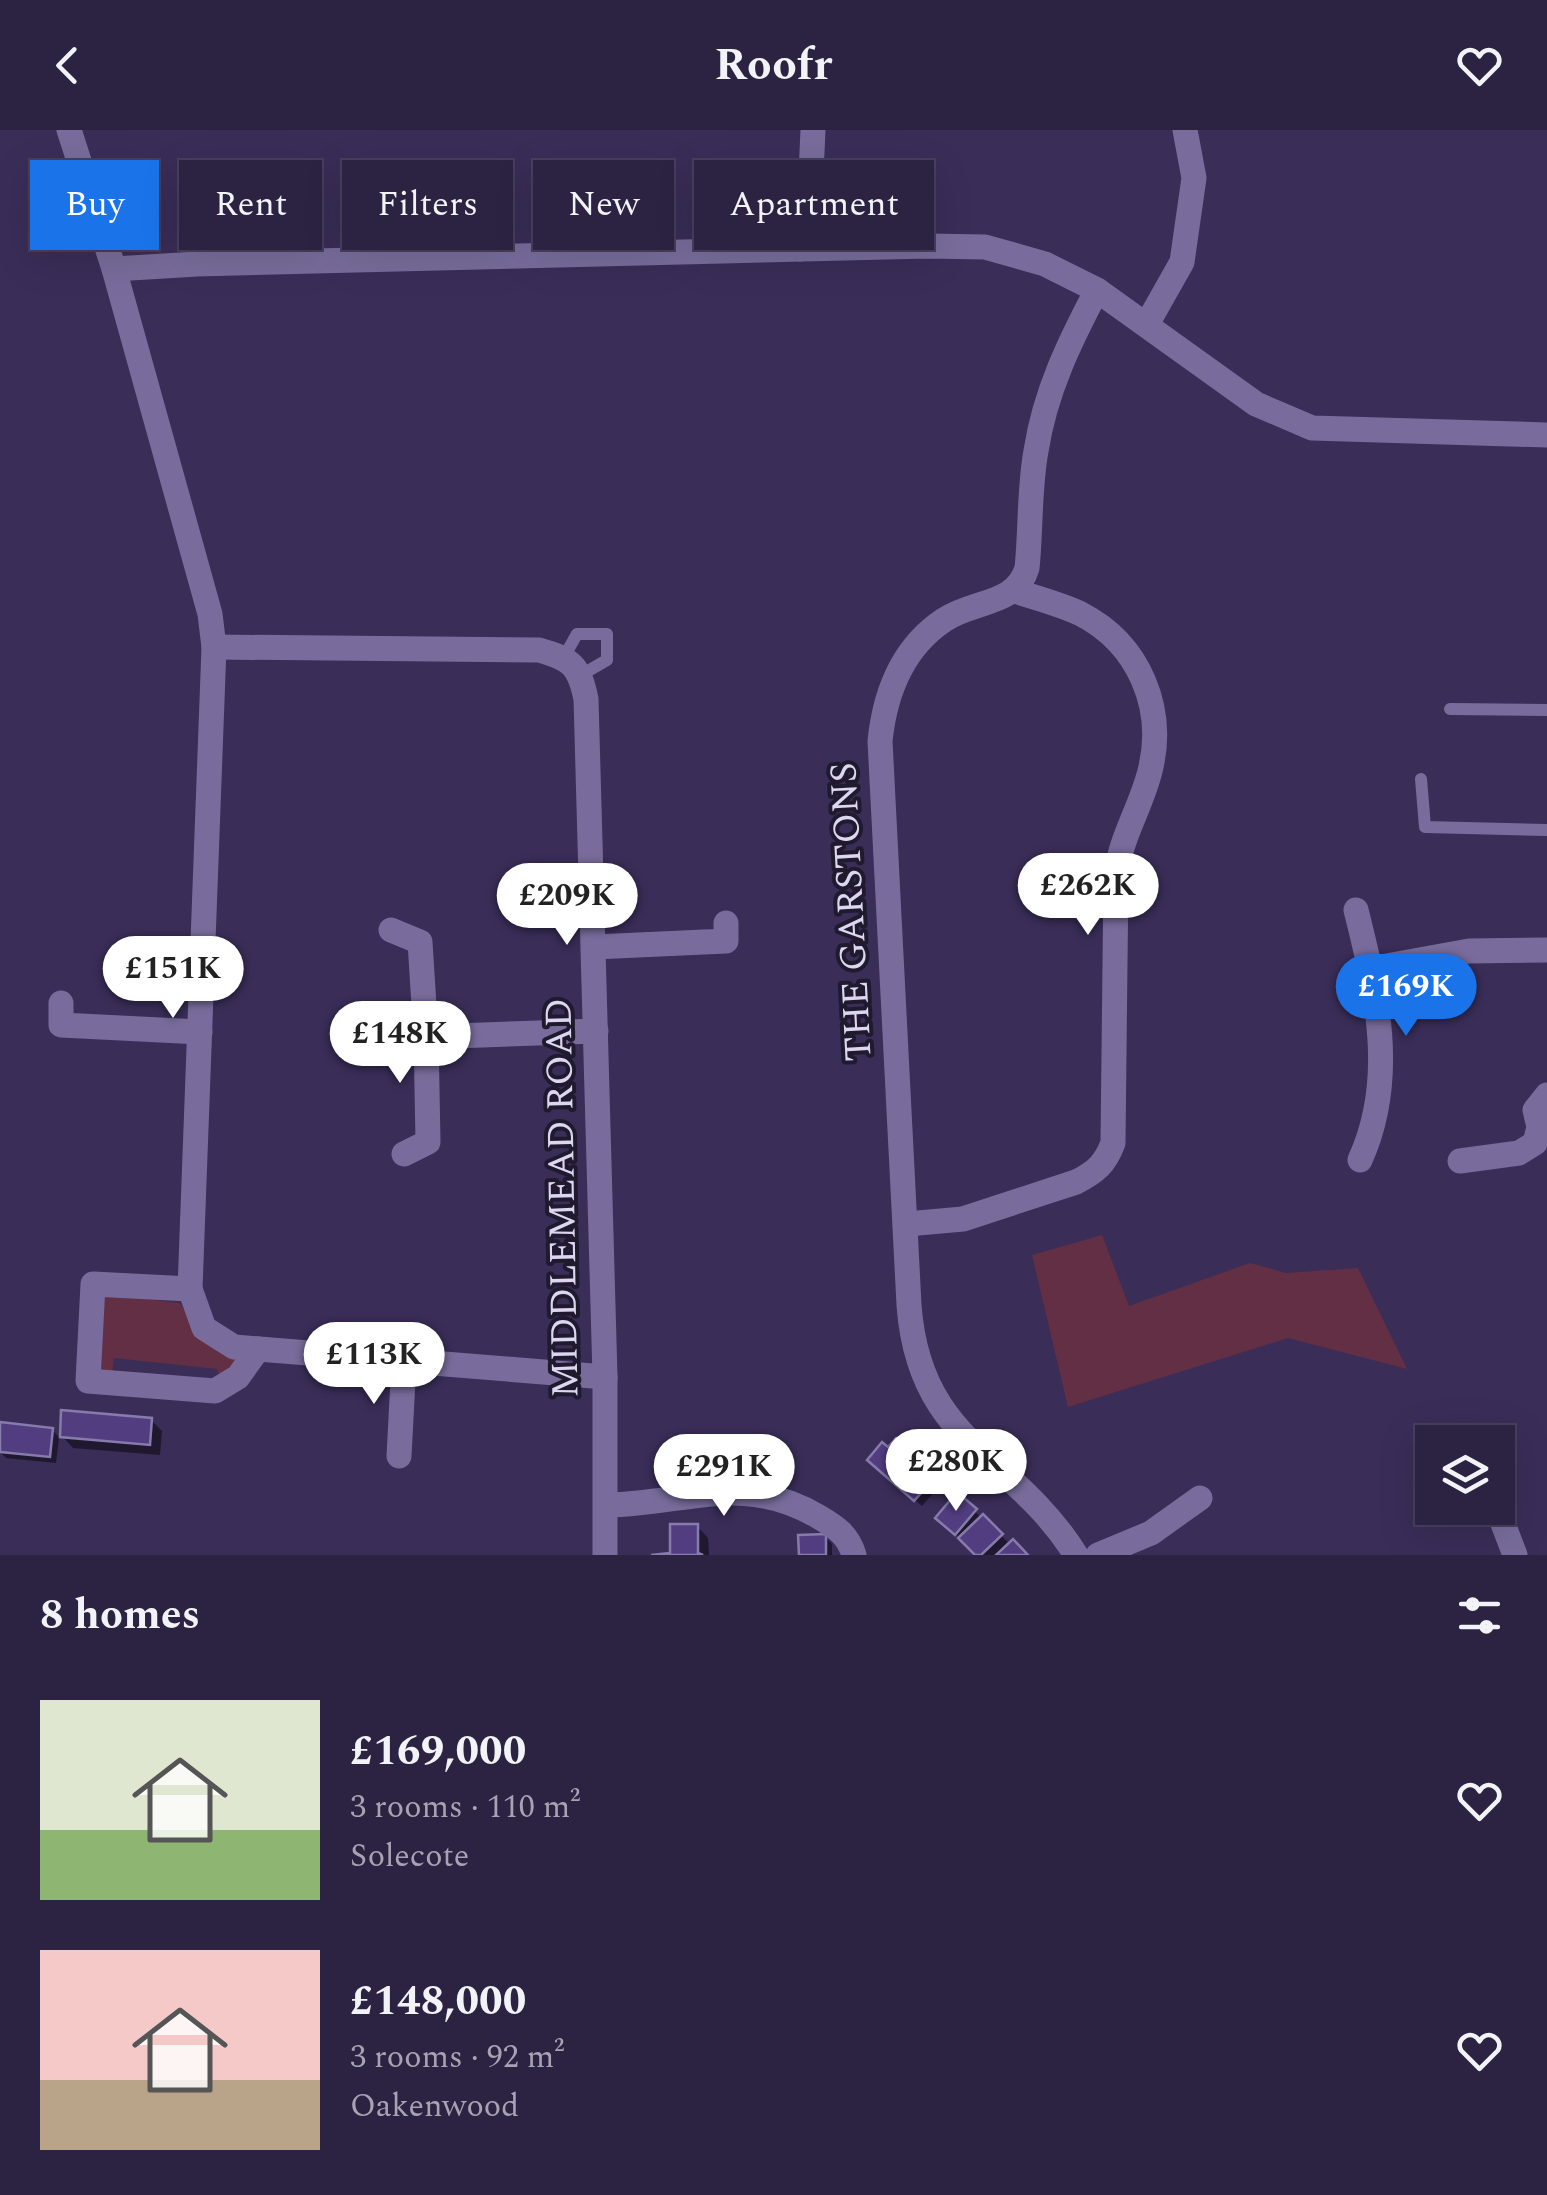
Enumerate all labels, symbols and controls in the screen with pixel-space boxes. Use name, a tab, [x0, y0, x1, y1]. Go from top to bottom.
text: Roofr	[715, 31, 832, 100]
icon: back	[40, 38, 95, 93]
icon: heart	[1452, 38, 1507, 93]
chip: Buy	[30, 160, 159, 250]
chip: Rent	[179, 160, 322, 250]
chip: Filters	[342, 160, 513, 250]
chip: New	[533, 160, 674, 250]
chip: Apartment	[694, 160, 934, 250]
street label: THE GARSTONS	[815, 761, 889, 1063]
pin: £262K	[1018, 853, 1158, 938]
text: £262K	[1040, 861, 1136, 910]
pin: £209K	[497, 863, 637, 948]
text: £209K	[519, 871, 615, 920]
pin: £151K	[103, 936, 243, 1021]
text: £151K	[125, 944, 221, 993]
pin: £169K	[1336, 954, 1476, 1039]
text: £169K	[1358, 962, 1454, 1011]
street label: MIDDLEMEAD ROAD	[531, 998, 595, 1398]
pin: £148K	[330, 1001, 470, 1086]
text: £148K	[352, 1009, 448, 1058]
pin: £113K	[304, 1322, 444, 1407]
text: £113K	[326, 1330, 422, 1379]
map controls	[1415, 1425, 1515, 1525]
button: layers	[1415, 1425, 1515, 1525]
pin: £280K	[886, 1429, 1026, 1514]
pin: £291K	[654, 1434, 794, 1519]
text: £280K	[908, 1437, 1004, 1486]
text: £291K	[676, 1442, 772, 1491]
text: 8 homes	[40, 1584, 200, 1647]
icon: filters	[1452, 1588, 1507, 1643]
text: £169,000	[350, 1720, 526, 1783]
icon: home	[120, 1740, 240, 1860]
icon: heart	[1452, 1773, 1507, 1828]
text: 3 rooms · 110 m²	[350, 1783, 580, 1832]
text: Solecote	[350, 1832, 469, 1881]
text: £148,000	[350, 1970, 526, 2033]
icon: home	[120, 1990, 240, 2110]
icon: heart	[1452, 2023, 1507, 2078]
text: 3 rooms · 92 m²	[350, 2033, 564, 2082]
text: Oakenwood	[350, 2082, 519, 2131]

